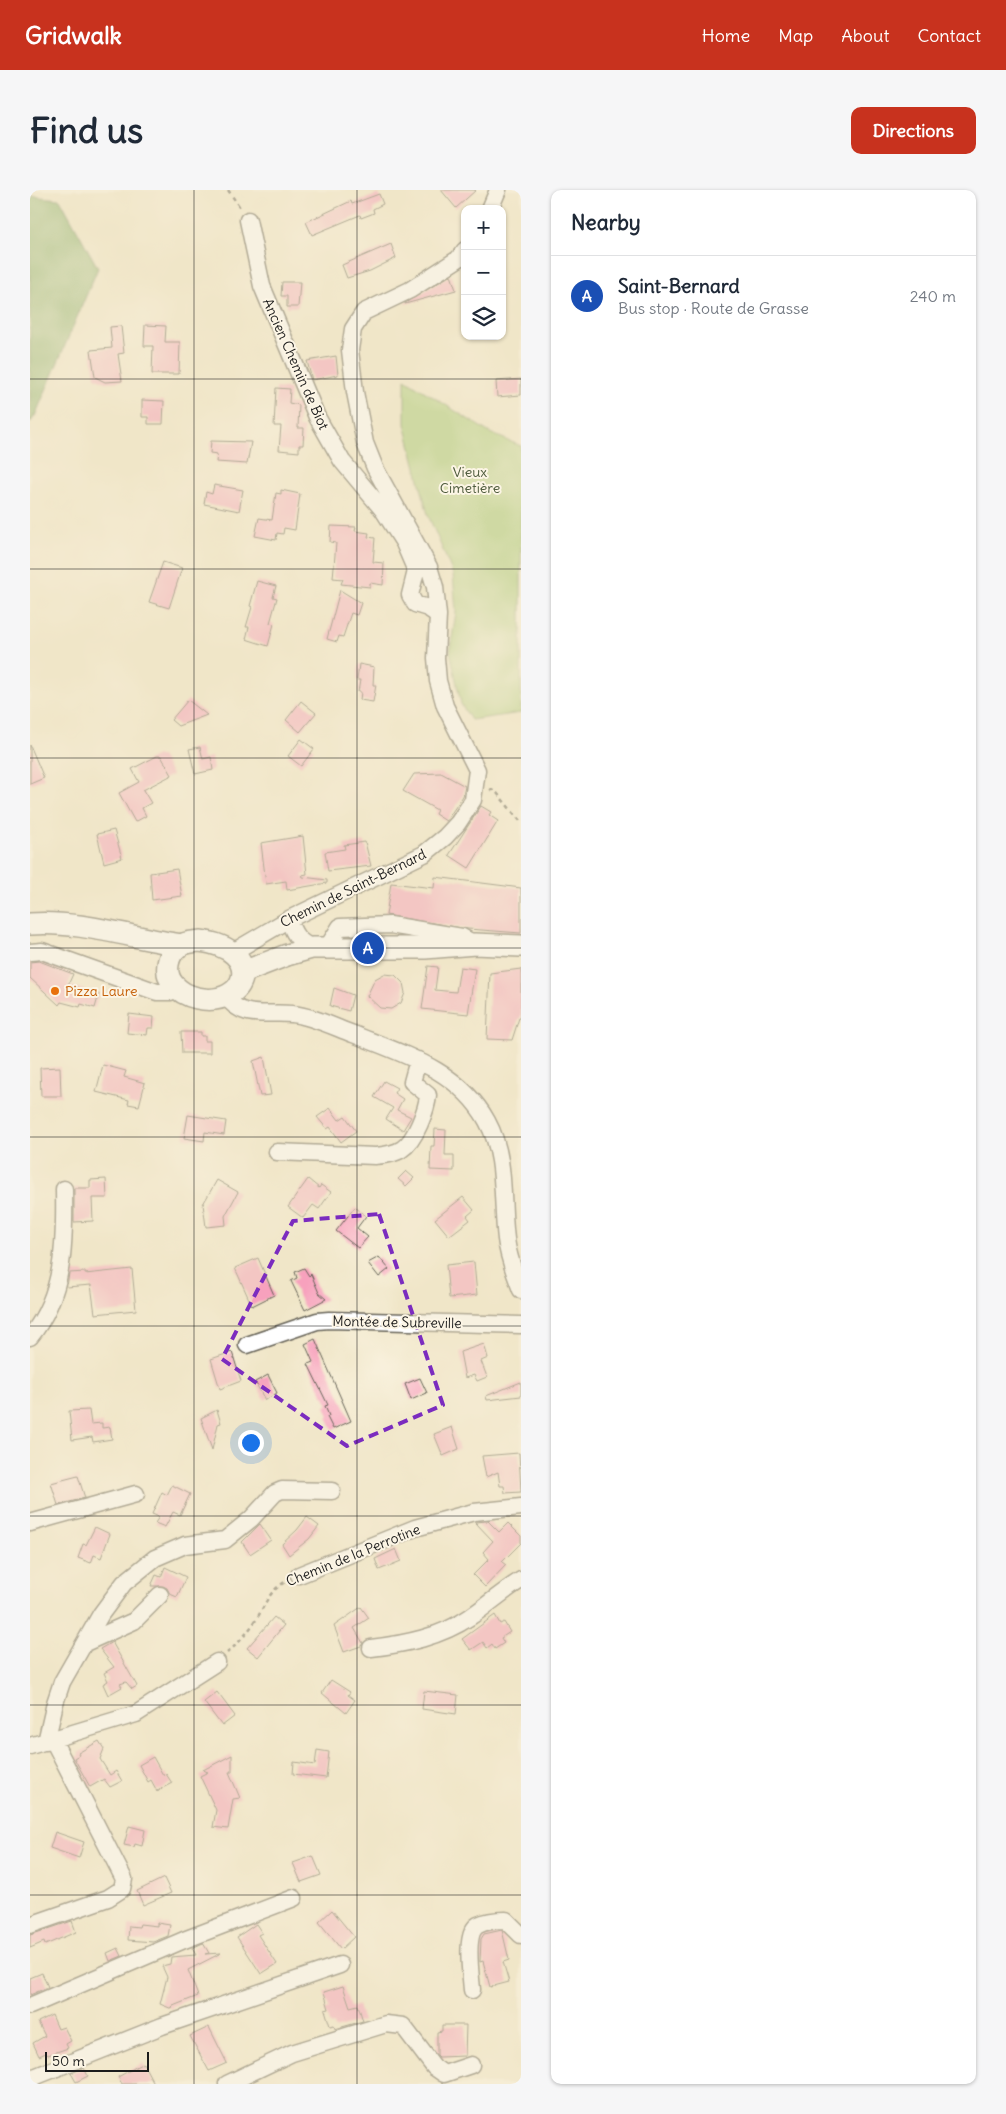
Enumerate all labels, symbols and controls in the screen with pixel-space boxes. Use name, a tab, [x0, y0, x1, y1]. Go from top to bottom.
text: Gridwalk	[25, 20, 122, 50]
text: Home	[702, 24, 750, 47]
text: Map	[778, 24, 813, 47]
text: About	[841, 24, 889, 47]
text: Contact	[917, 24, 981, 47]
button: Directions	[851, 107, 976, 154]
text: Find us	[30, 108, 143, 152]
map controls	[461, 205, 506, 340]
button: +	[461, 205, 506, 250]
text: Nearby	[571, 209, 641, 236]
button: −	[461, 250, 506, 295]
text: Saint-Bernard	[618, 274, 740, 298]
text: A	[582, 286, 592, 306]
text: 240 m	[910, 286, 956, 306]
button: layers	[461, 295, 506, 340]
street label: Ancien Chemin de Biot	[259, 296, 333, 433]
text: Bus stop · Route de Grasse	[618, 298, 809, 318]
park label: Vieux Cimetière	[440, 463, 500, 497]
street label: Chemin de Saint-Bernard	[277, 845, 429, 931]
pin: A	[352, 929, 384, 967]
place label: Pizza Laure	[65, 982, 138, 1000]
marker: Pizza Laure	[49, 985, 61, 997]
street label: Montée de Subreville	[332, 1312, 462, 1332]
your location	[238, 1430, 264, 1456]
street label: Chemin de la Perrotine	[283, 1520, 423, 1590]
scale bar	[45, 2049, 149, 2072]
text: 50 m	[52, 2052, 85, 2070]

